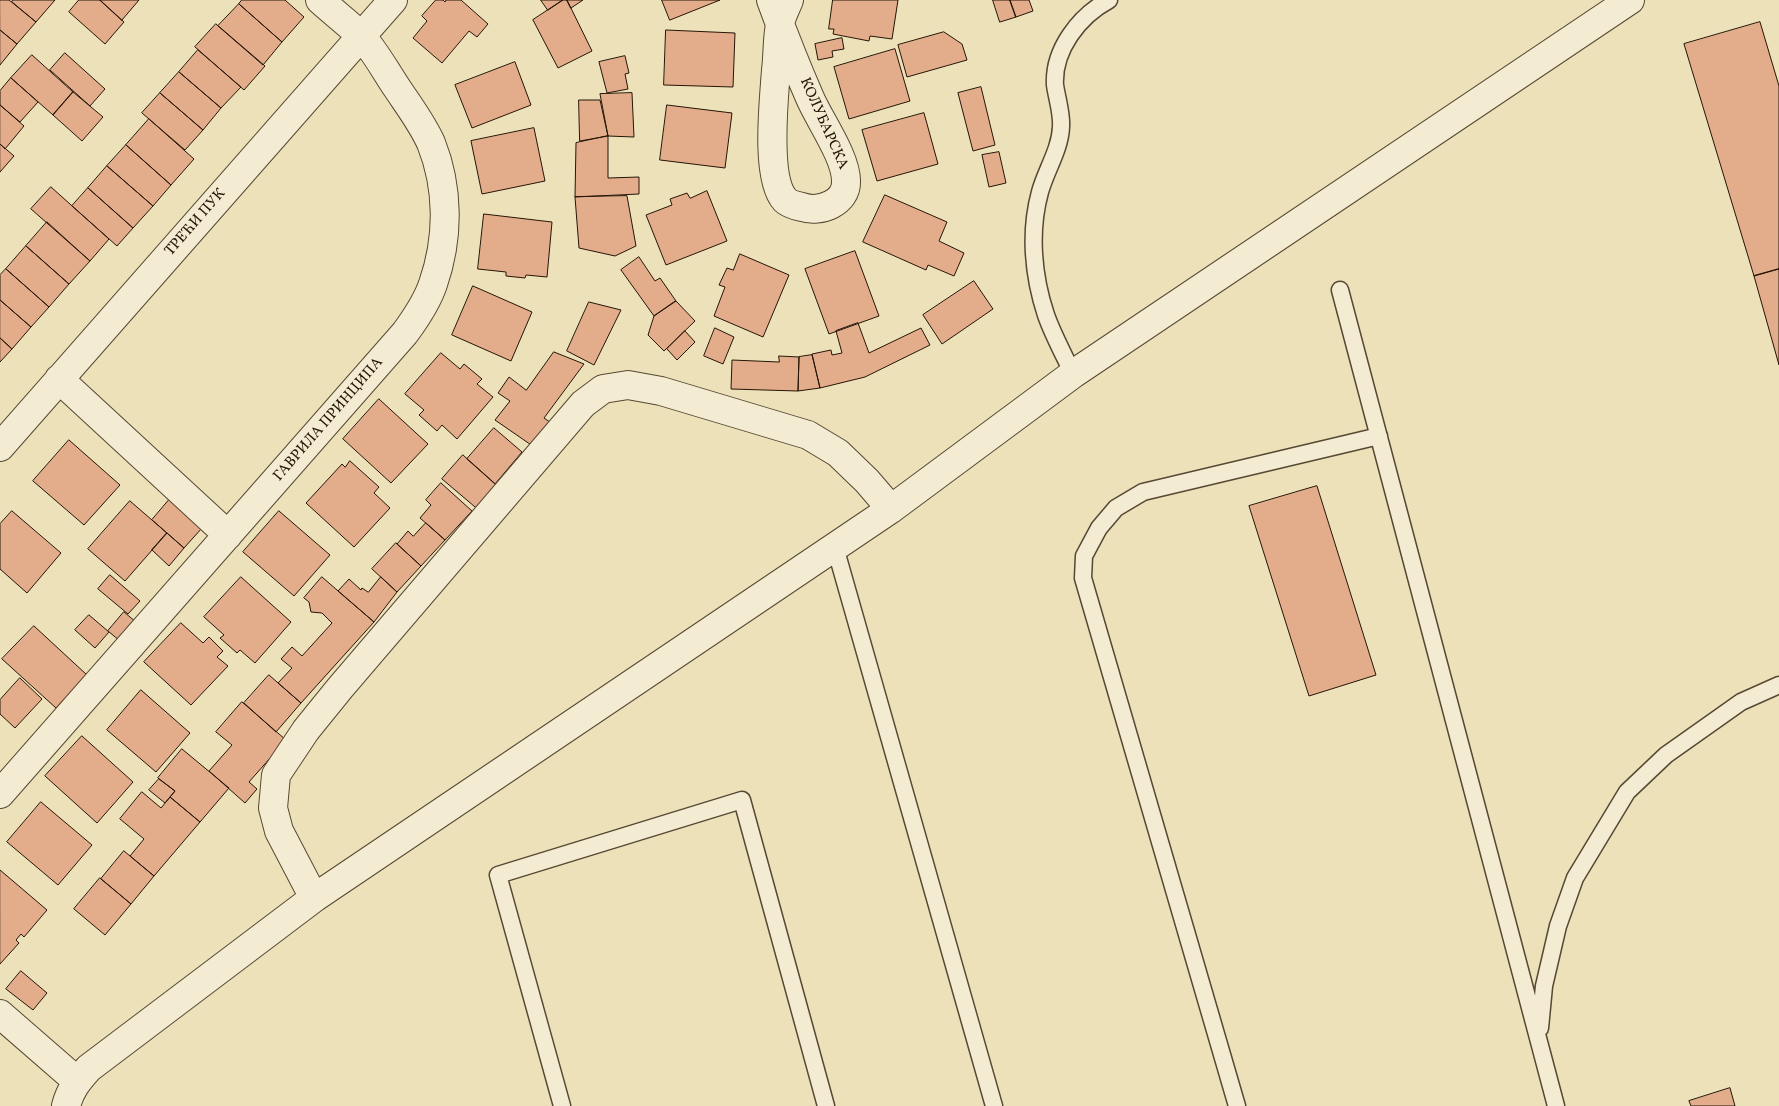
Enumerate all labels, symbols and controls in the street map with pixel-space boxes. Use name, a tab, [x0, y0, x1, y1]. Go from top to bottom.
street label: КОЛУБАРСКА	[795, 75, 851, 173]
street label: ТРЕЋИ ПУК	[162, 186, 230, 260]
street label: ГАВРИЛА ПРИНЦИПА	[270, 354, 388, 486]

